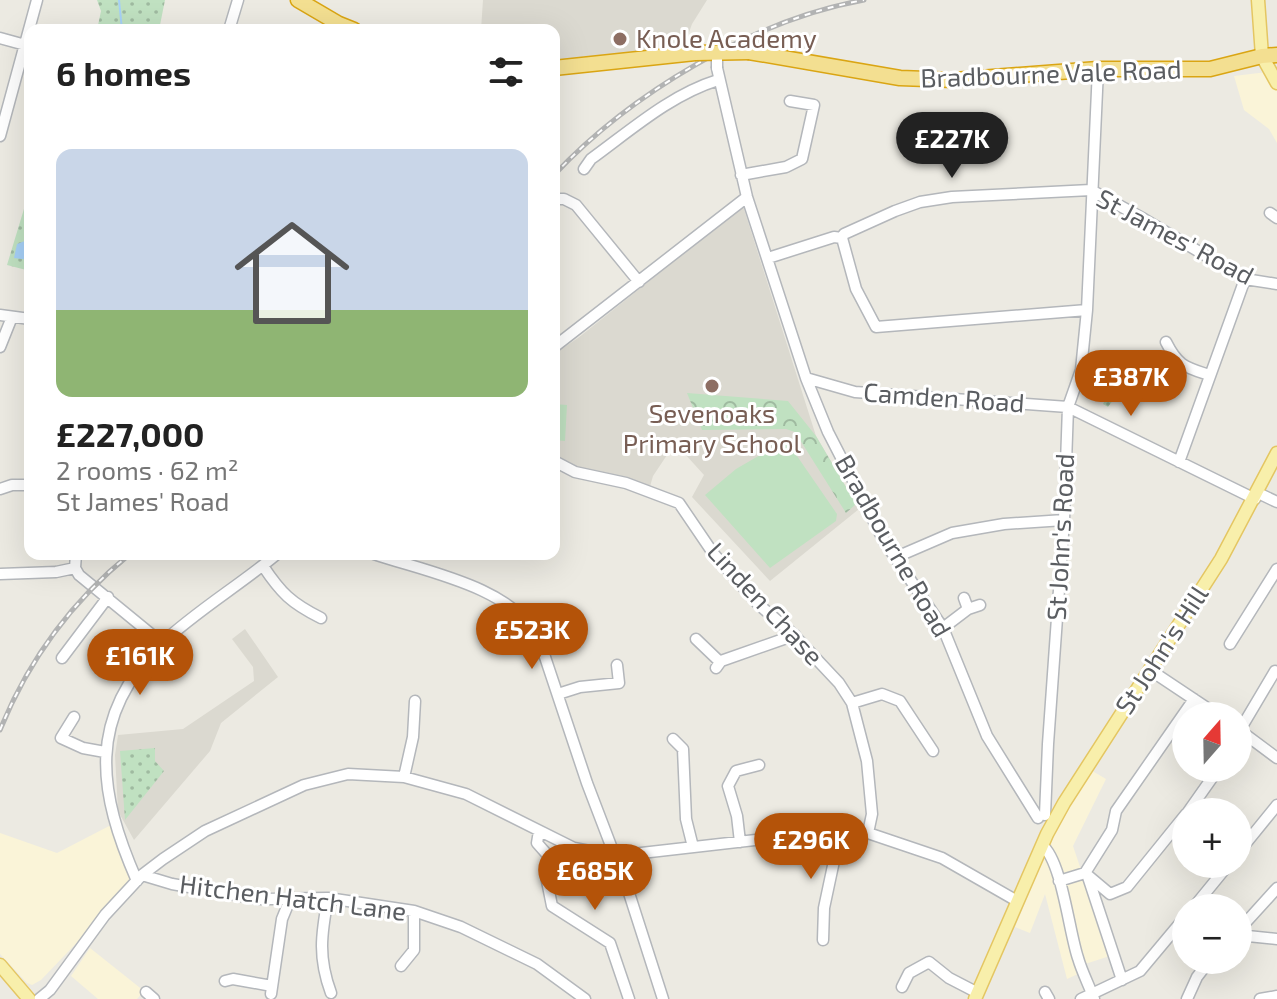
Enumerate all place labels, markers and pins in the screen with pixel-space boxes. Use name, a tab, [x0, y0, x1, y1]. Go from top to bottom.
place label: Knole Academy	[636, 22, 817, 53]
marker: Knole Academy	[611, 30, 629, 48]
pin: £227K	[896, 112, 1008, 180]
pin: £387K	[1075, 350, 1187, 418]
marker: Sevenoaks Primary School	[703, 377, 721, 395]
place label: Sevenoaks Primary School	[623, 397, 801, 458]
pin: £523K	[476, 603, 588, 671]
pin: £161K	[84, 629, 196, 697]
pin: £296K	[755, 813, 867, 881]
pin: £685K	[539, 844, 651, 912]

